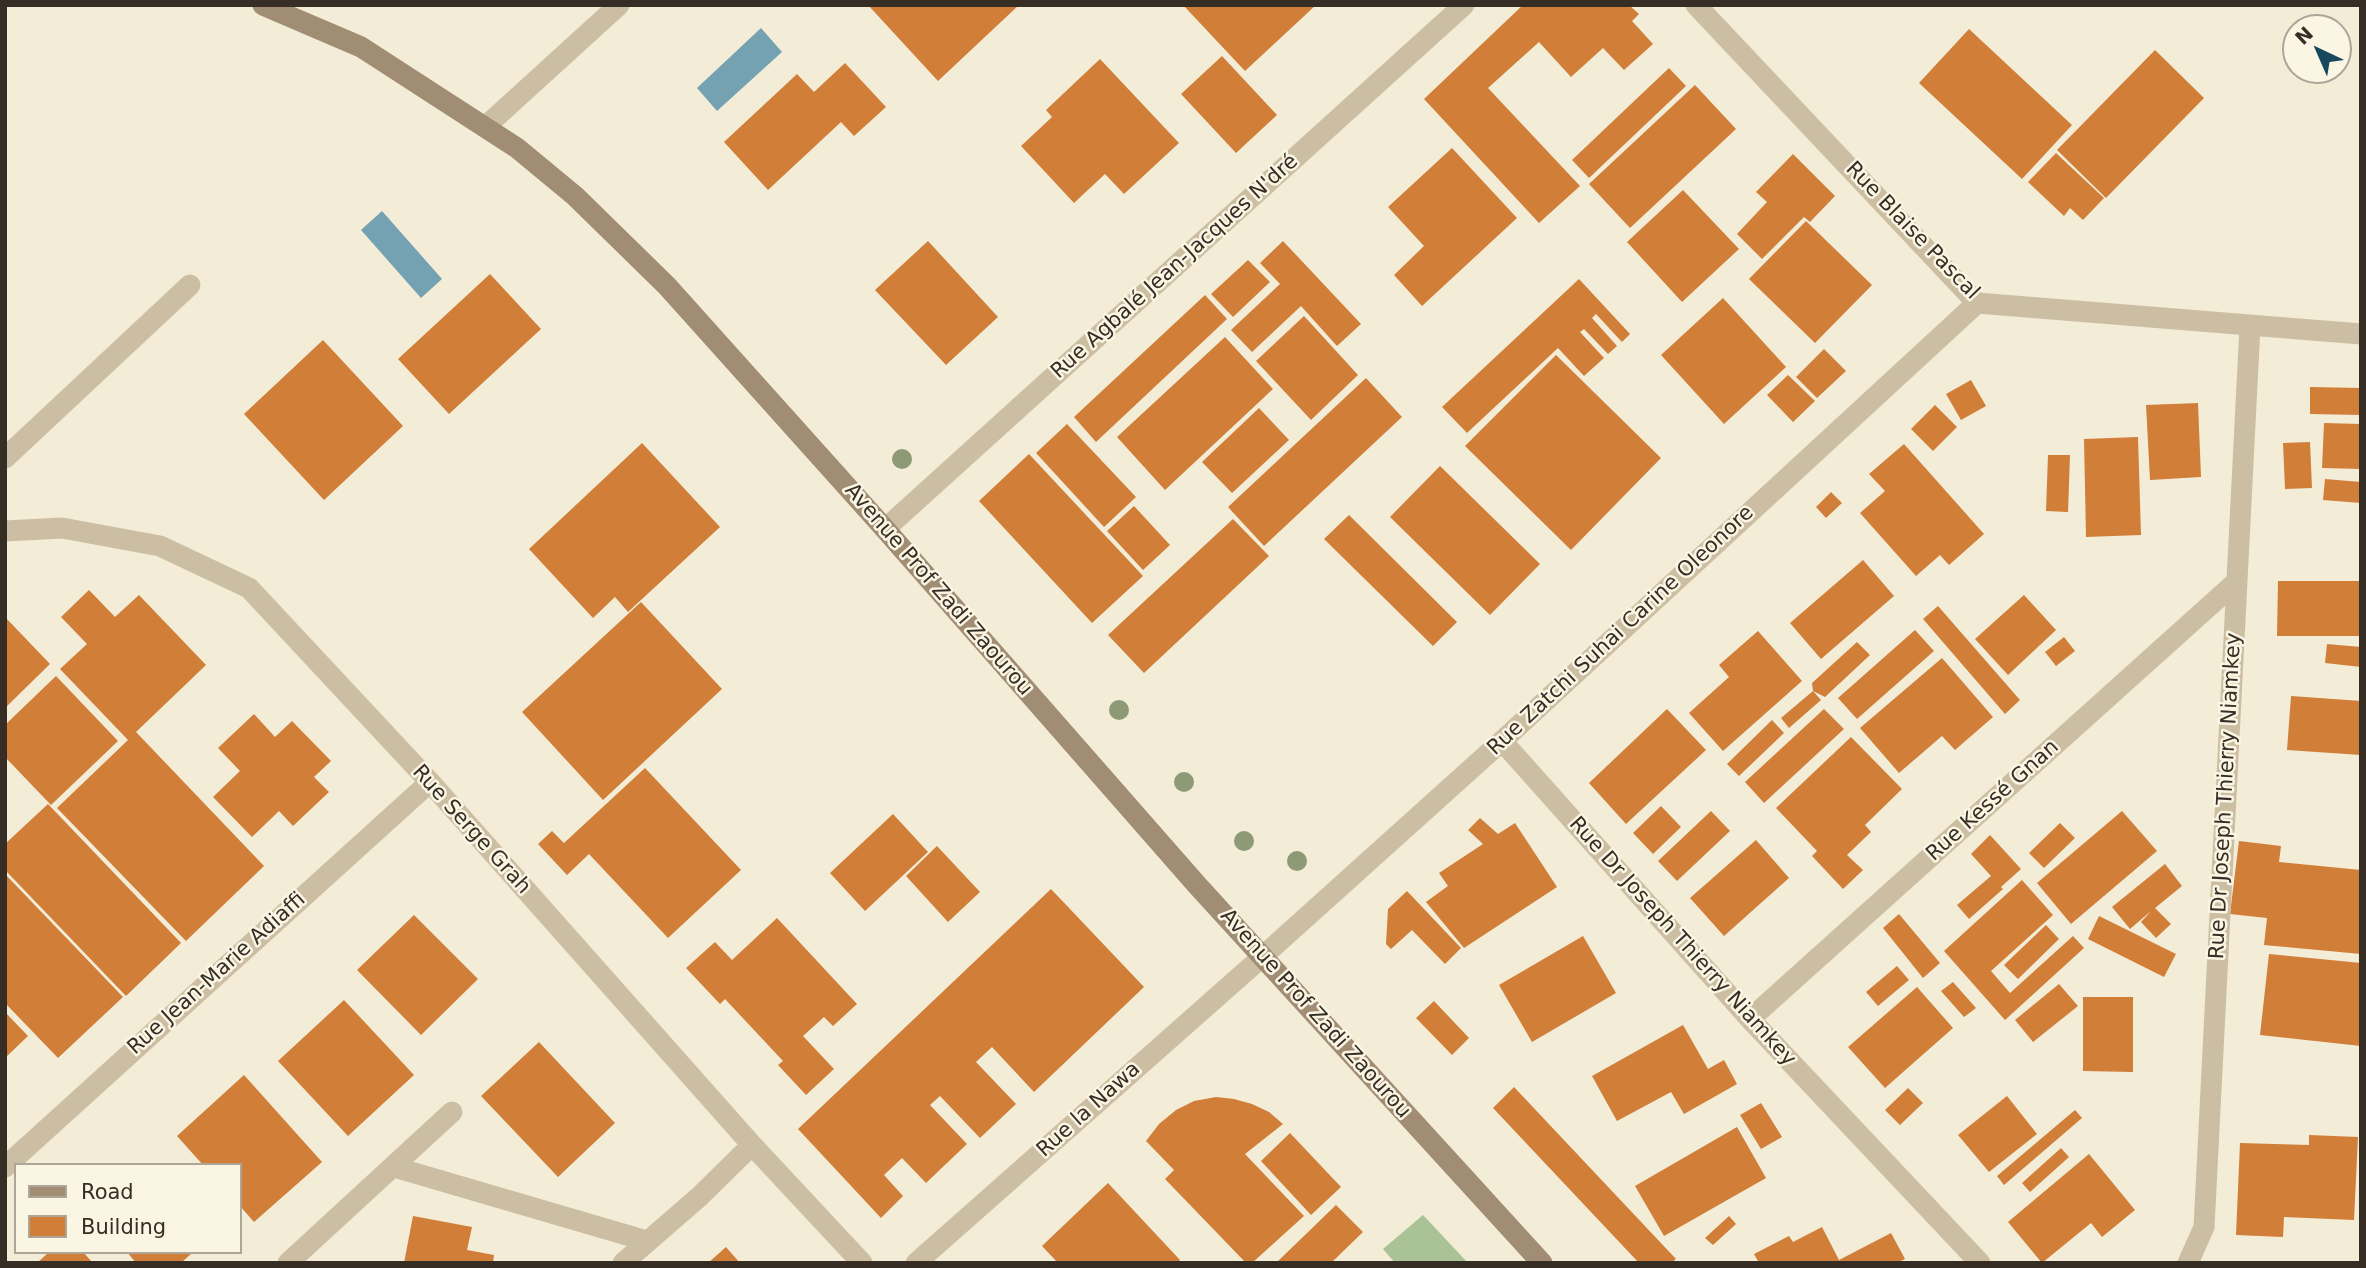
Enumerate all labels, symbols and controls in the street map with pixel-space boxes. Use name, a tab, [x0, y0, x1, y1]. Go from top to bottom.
north arrow	[2282, 14, 2352, 84]
text: N	[2290, 22, 2317, 49]
street label: Rue Agbalé Jean-Jacques N'dré	[1046, 149, 1304, 385]
street label: Rue Blaise Pascal	[1840, 157, 1984, 305]
street label: Avenue Prof Zadi Zaourou	[839, 479, 1037, 701]
street label: Rue Zatchi Suhai Carine Oleonore	[1483, 501, 1759, 761]
street label: Rue Dr Joseph Thierry Niamkey	[2205, 632, 2247, 960]
street label: Rue Kessé Gnan	[1922, 735, 2064, 867]
street label: Rue Serge Grah	[406, 760, 536, 900]
street label: Rue Dr Joseph Thierry Niamkey	[1563, 812, 1801, 1072]
street label: Rue Jean-Marie Adiaffi	[123, 887, 311, 1061]
street label: Avenue Prof Zadi Zaourou	[1214, 904, 1416, 1124]
street label: Rue la Nawa	[1032, 1057, 1146, 1163]
legend	[14, 1163, 242, 1254]
text: Road	[81, 1180, 134, 1204]
text: Building	[81, 1215, 166, 1239]

